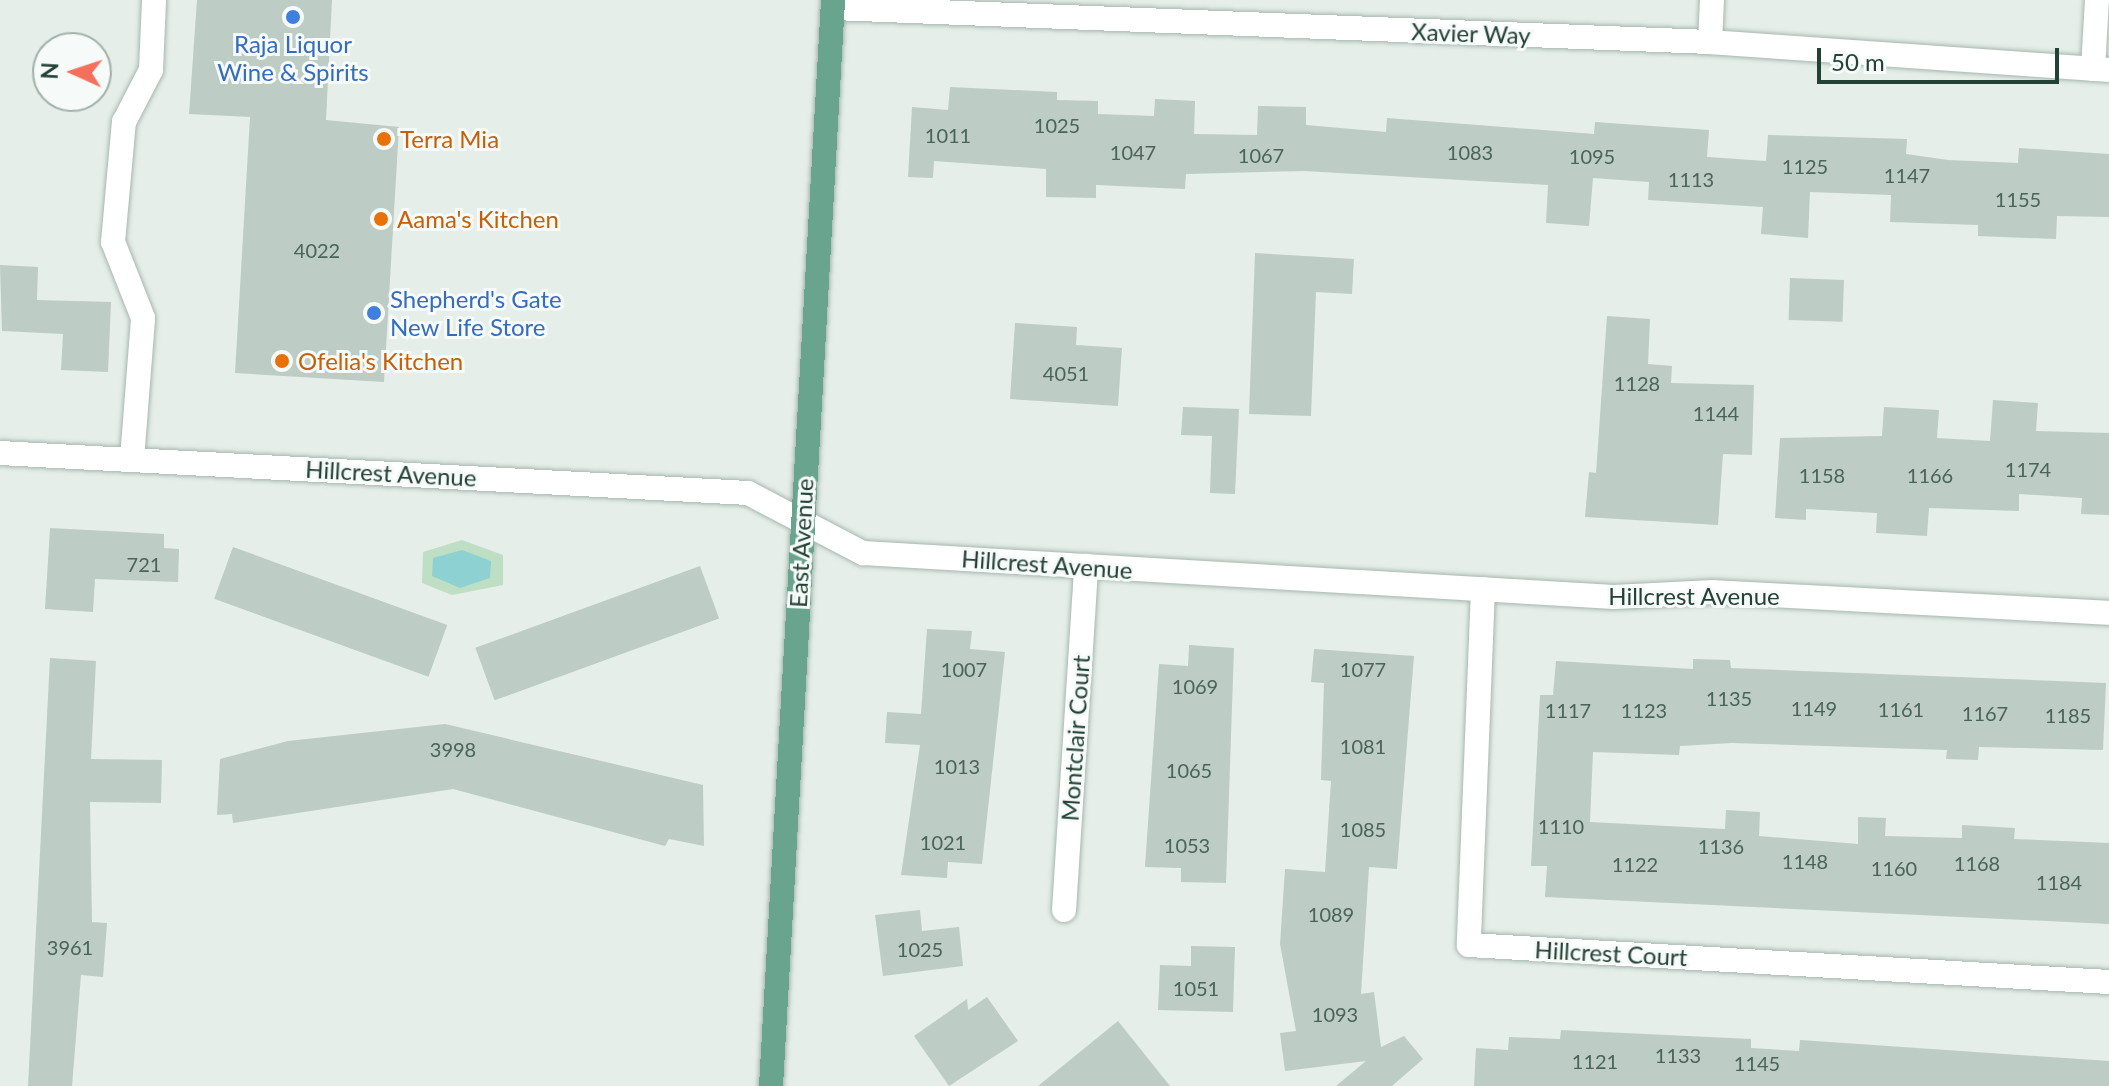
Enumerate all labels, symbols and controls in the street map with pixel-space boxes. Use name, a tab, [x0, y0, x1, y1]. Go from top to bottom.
marker: Raja Liquor Wine & Spirits	[284, 8, 302, 26]
street label: Xavier Way	[1410, 17, 1532, 49]
place label: Raja Liquor Wine & Spirits	[217, 30, 369, 86]
north arrow	[32, 32, 112, 112]
scale bar	[1821, 32, 2063, 82]
text: 50 m	[1831, 47, 1885, 76]
text: N	[36, 62, 63, 80]
house number: 1025	[1034, 113, 1080, 137]
house number: 1011	[925, 123, 971, 147]
place label: Terra Mia	[400, 125, 499, 153]
marker: Terra Mia	[375, 130, 393, 148]
house number: 1047	[1110, 140, 1156, 164]
house number: 1083	[1447, 140, 1493, 164]
house number: 1067	[1238, 143, 1284, 167]
house number: 1095	[1569, 144, 1615, 168]
house number: 1125	[1782, 154, 1828, 178]
house number: 1147	[1884, 163, 1930, 187]
house number: 1113	[1668, 167, 1714, 191]
house number: 1155	[1995, 187, 2041, 211]
place label: Aama's Kitchen	[397, 205, 559, 233]
marker: Aama's Kitchen	[372, 210, 390, 228]
house number: 4022	[294, 238, 340, 262]
place label: Shepherd's Gate New Life Store	[390, 285, 562, 341]
marker: Shepherd's Gate New Life Store	[365, 304, 383, 322]
place label: Ofelia's Kitchen	[298, 347, 463, 375]
marker: Ofelia's Kitchen	[273, 352, 291, 370]
house number: 4051	[1043, 361, 1089, 385]
house number: 1128	[1614, 371, 1660, 395]
house number: 1144	[1693, 401, 1739, 425]
street label: Hillcrest Avenue	[304, 454, 478, 492]
house number: 1174	[2005, 457, 2051, 481]
house number: 1158	[1799, 463, 1845, 487]
house number: 1166	[1907, 463, 1953, 487]
street label: East Avenue	[783, 477, 819, 609]
street label: Hillcrest Avenue	[960, 544, 1134, 584]
house number: 721	[127, 552, 161, 576]
street label: Hillcrest Avenue	[1608, 582, 1780, 610]
street label: Montclair Court	[1055, 654, 1095, 822]
house number: 1007	[941, 657, 987, 681]
house number: 1077	[1340, 657, 1386, 681]
house number: 1069	[1172, 674, 1218, 698]
house number: 1135	[1706, 686, 1752, 710]
house number: 1149	[1791, 696, 1837, 720]
house number: 1161	[1878, 697, 1924, 721]
house number: 1117	[1545, 698, 1591, 722]
house number: 1123	[1621, 698, 1667, 722]
house number: 1167	[1962, 701, 2008, 725]
house number: 1185	[2045, 703, 2091, 727]
house number: 1081	[1340, 734, 1386, 758]
house number: 3998	[430, 737, 476, 761]
house number: 1013	[934, 754, 980, 778]
house number: 1065	[1166, 758, 1212, 782]
house number: 1110	[1538, 814, 1584, 838]
house number: 1085	[1340, 817, 1386, 841]
house number: 1021	[920, 830, 966, 854]
house number: 1053	[1164, 833, 1210, 857]
house number: 1136	[1698, 834, 1744, 858]
house number: 1148	[1782, 849, 1828, 873]
house number: 1168	[1954, 851, 2000, 875]
house number: 1122	[1612, 852, 1658, 876]
house number: 1160	[1871, 856, 1917, 880]
house number: 1184	[2036, 870, 2082, 894]
house number: 1089	[1308, 902, 1354, 926]
house number: 3961	[47, 935, 93, 959]
street label: Hillcrest Court	[1534, 935, 1688, 971]
house number: 1025	[897, 937, 943, 961]
house number: 1051	[1173, 976, 1219, 1000]
house number: 1093	[1312, 1002, 1358, 1026]
house number: 1133	[1655, 1043, 1701, 1067]
house number: 1121	[1572, 1049, 1618, 1073]
house number: 1145	[1734, 1051, 1780, 1075]

